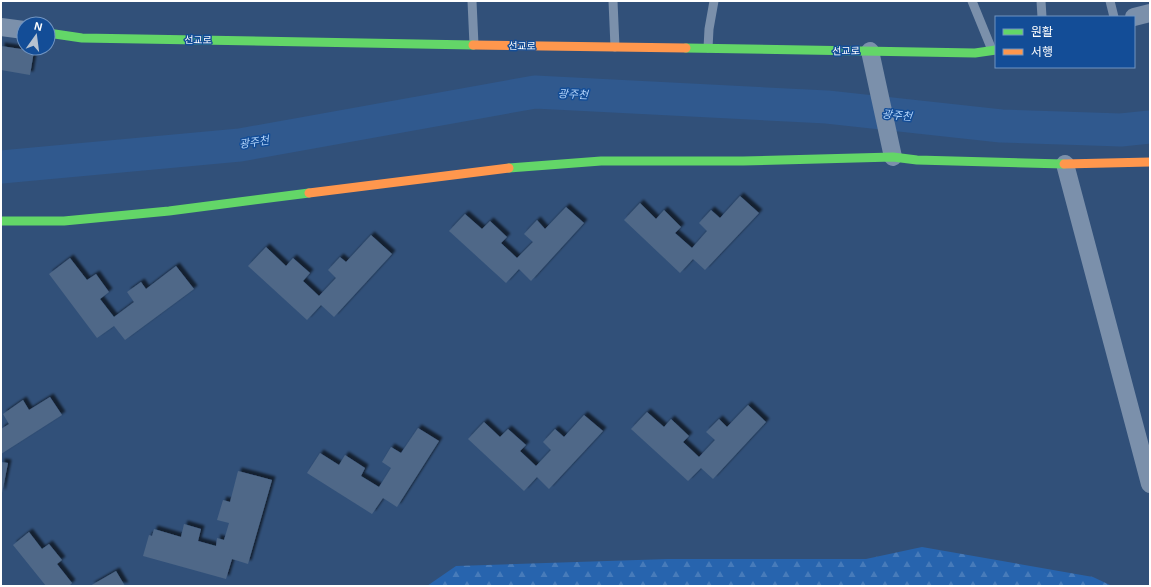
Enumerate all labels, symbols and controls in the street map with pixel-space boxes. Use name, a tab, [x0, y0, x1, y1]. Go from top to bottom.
north arrow	[16, 16, 56, 56]
legend	[995, 16, 1135, 68]
text: N	[33, 20, 44, 33]
text: 원활	[1031, 25, 1053, 39]
street label: 선교로	[184, 34, 212, 46]
street label: 선교로	[508, 40, 536, 52]
street label: 선교로	[832, 45, 860, 57]
text: 서행	[1031, 45, 1053, 59]
water label: 광주천	[558, 87, 590, 101]
water label: 광주천	[881, 107, 915, 123]
water label: 광주천	[238, 133, 272, 150]

